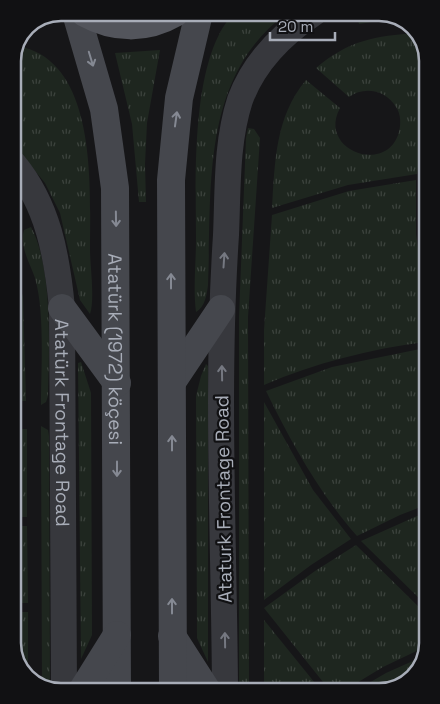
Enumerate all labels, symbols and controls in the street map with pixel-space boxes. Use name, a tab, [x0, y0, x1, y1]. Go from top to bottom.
scale bar	[270, 10, 335, 42]
text: 20 m	[278, 17, 313, 36]
one-way arrow	[86, 51, 96, 67]
one-way arrow	[171, 111, 181, 127]
one-way arrow	[111, 210, 121, 227]
one-way arrow	[220, 252, 229, 268]
street label: Atatürk (1972) köçesi	[102, 253, 128, 445]
one-way arrow	[166, 273, 176, 290]
street label: Atatürk Frontage Road	[49, 319, 75, 527]
one-way arrow	[217, 365, 227, 381]
street label: Ataturk Frontage Road	[209, 395, 238, 603]
one-way arrow	[167, 436, 177, 452]
one-way arrow	[112, 460, 122, 477]
one-way arrow	[167, 598, 177, 614]
one-way arrow	[220, 632, 230, 648]

